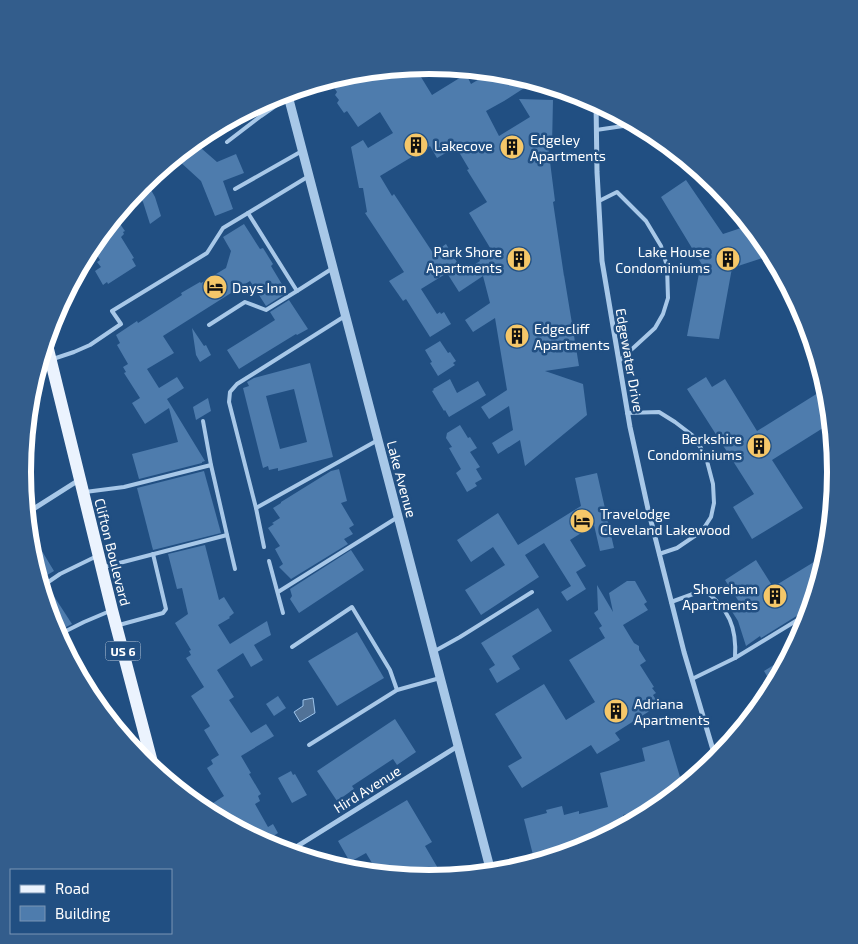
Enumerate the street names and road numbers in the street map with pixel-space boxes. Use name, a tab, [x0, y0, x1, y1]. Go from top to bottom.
street label: Edgewater Drive	[613, 307, 647, 413]
street label: Lake Avenue	[384, 439, 420, 519]
street label: Clifton Boulevard	[91, 496, 135, 608]
road number: US 6	[106, 641, 140, 660]
street label: Hird Avenue	[330, 762, 404, 816]

